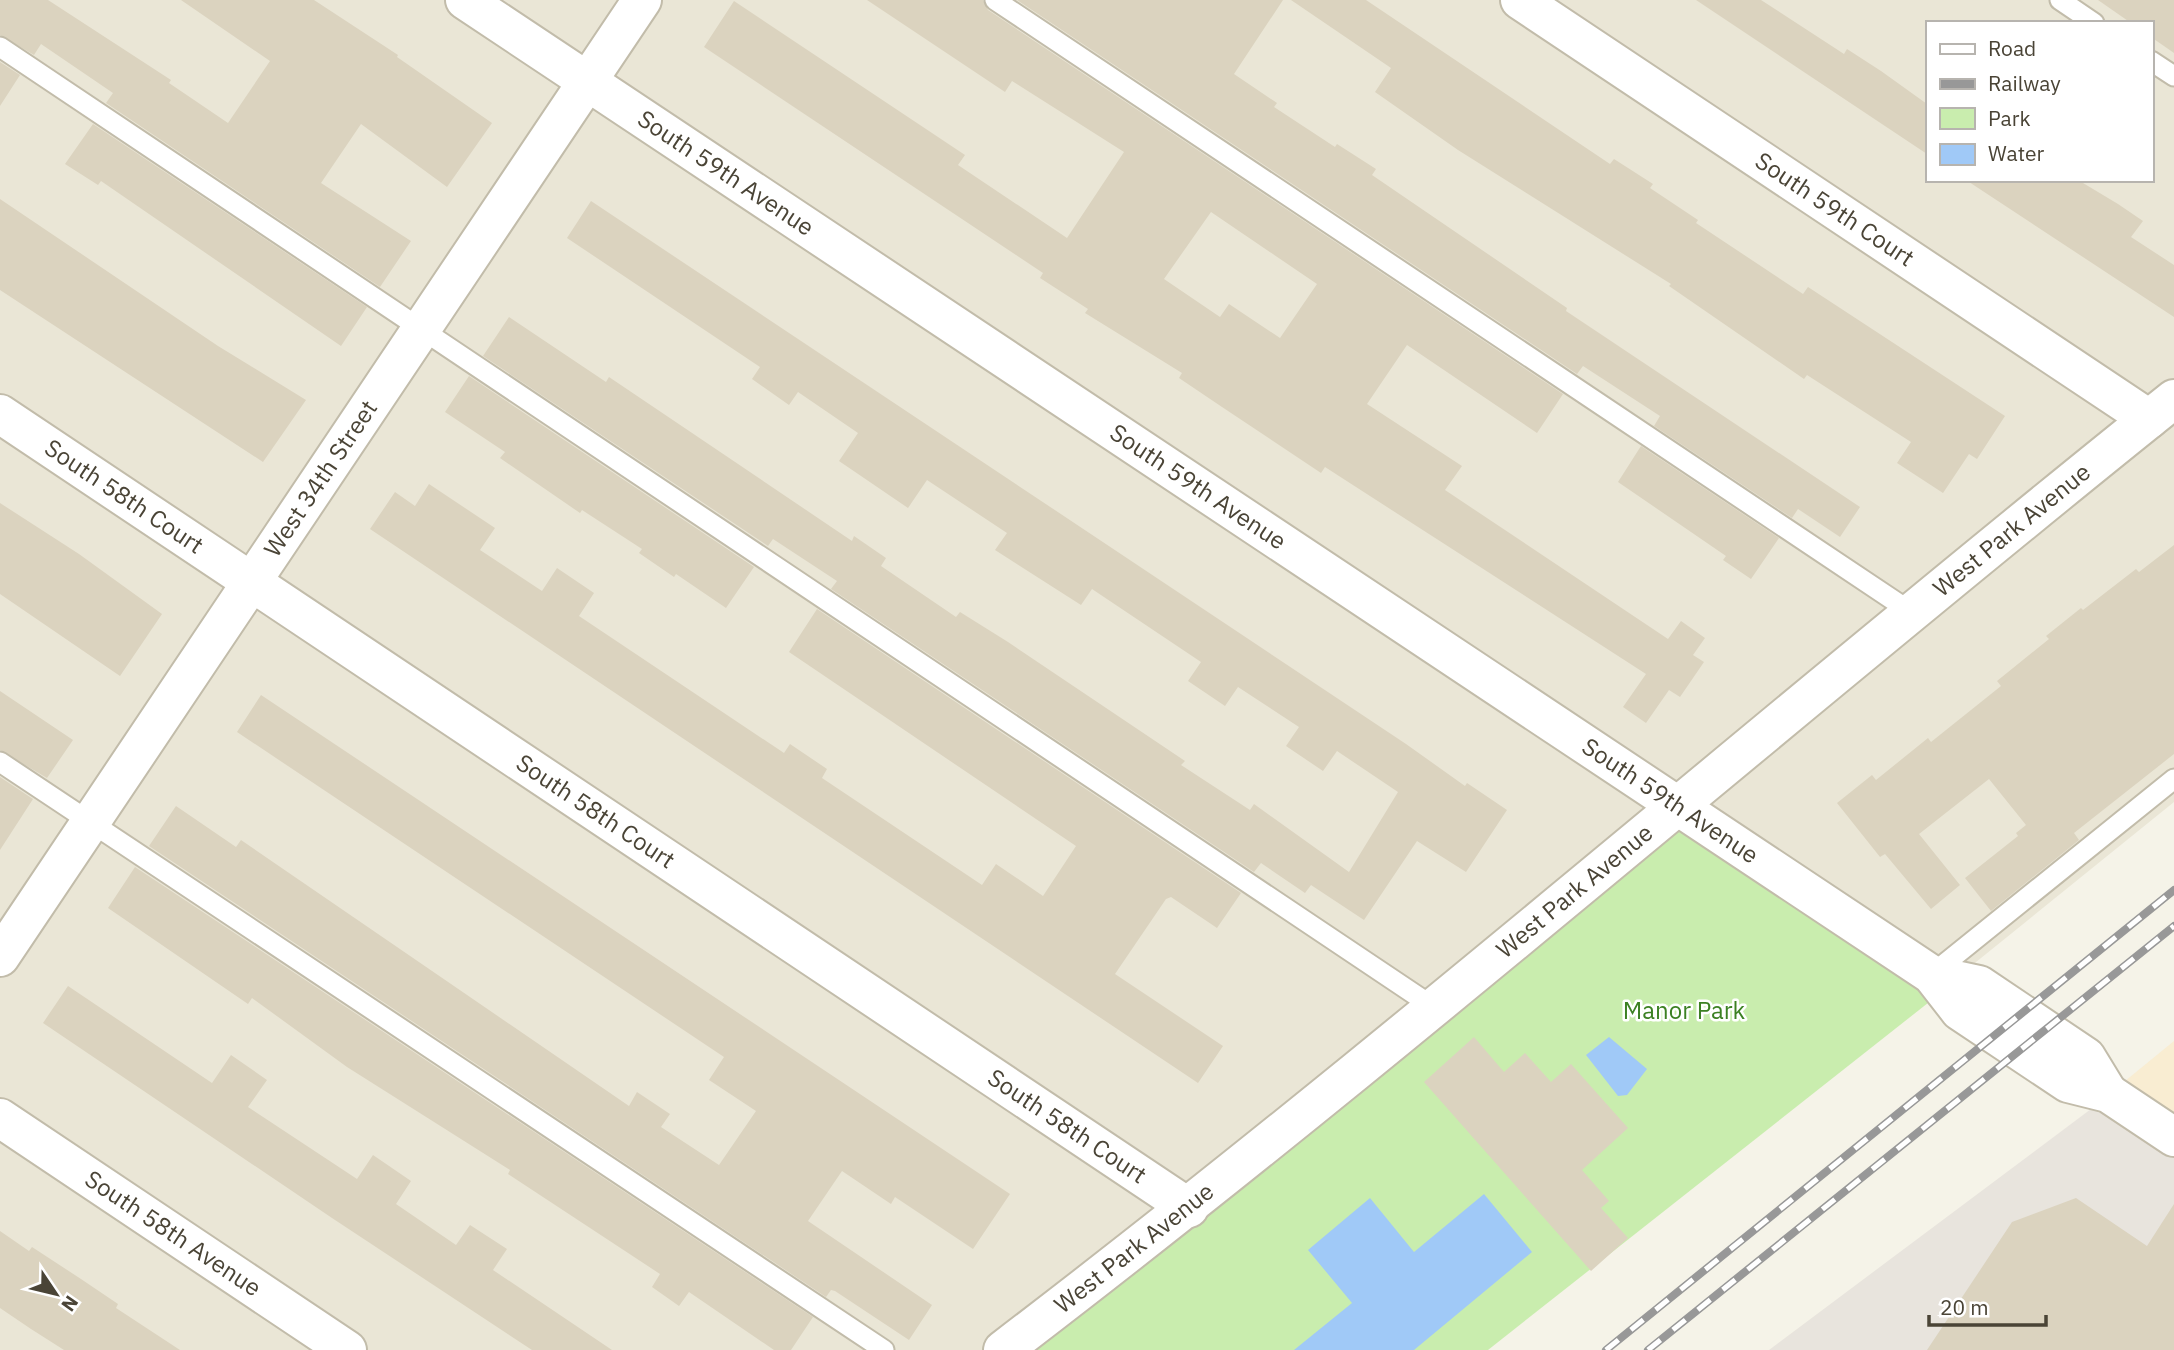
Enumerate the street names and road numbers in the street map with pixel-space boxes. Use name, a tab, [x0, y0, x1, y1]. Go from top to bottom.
street label: South 59th Avenue	[632, 102, 821, 243]
street label: South 59th Court	[1749, 144, 1921, 273]
street label: West 34th Street	[256, 393, 384, 563]
street label: South 59th Avenue	[1104, 416, 1293, 556]
street label: South 58th Court	[39, 431, 210, 561]
street label: West Park Avenue	[1926, 456, 2097, 603]
street label: South 59th Avenue	[1576, 730, 1765, 870]
street label: South 58th Court	[510, 746, 682, 875]
street label: West Park Avenue	[1489, 816, 1659, 965]
street label: South 58th Court	[982, 1061, 1153, 1190]
street label: South 58th Avenue	[79, 1162, 268, 1303]
street label: West Park Avenue	[1047, 1175, 1220, 1320]

